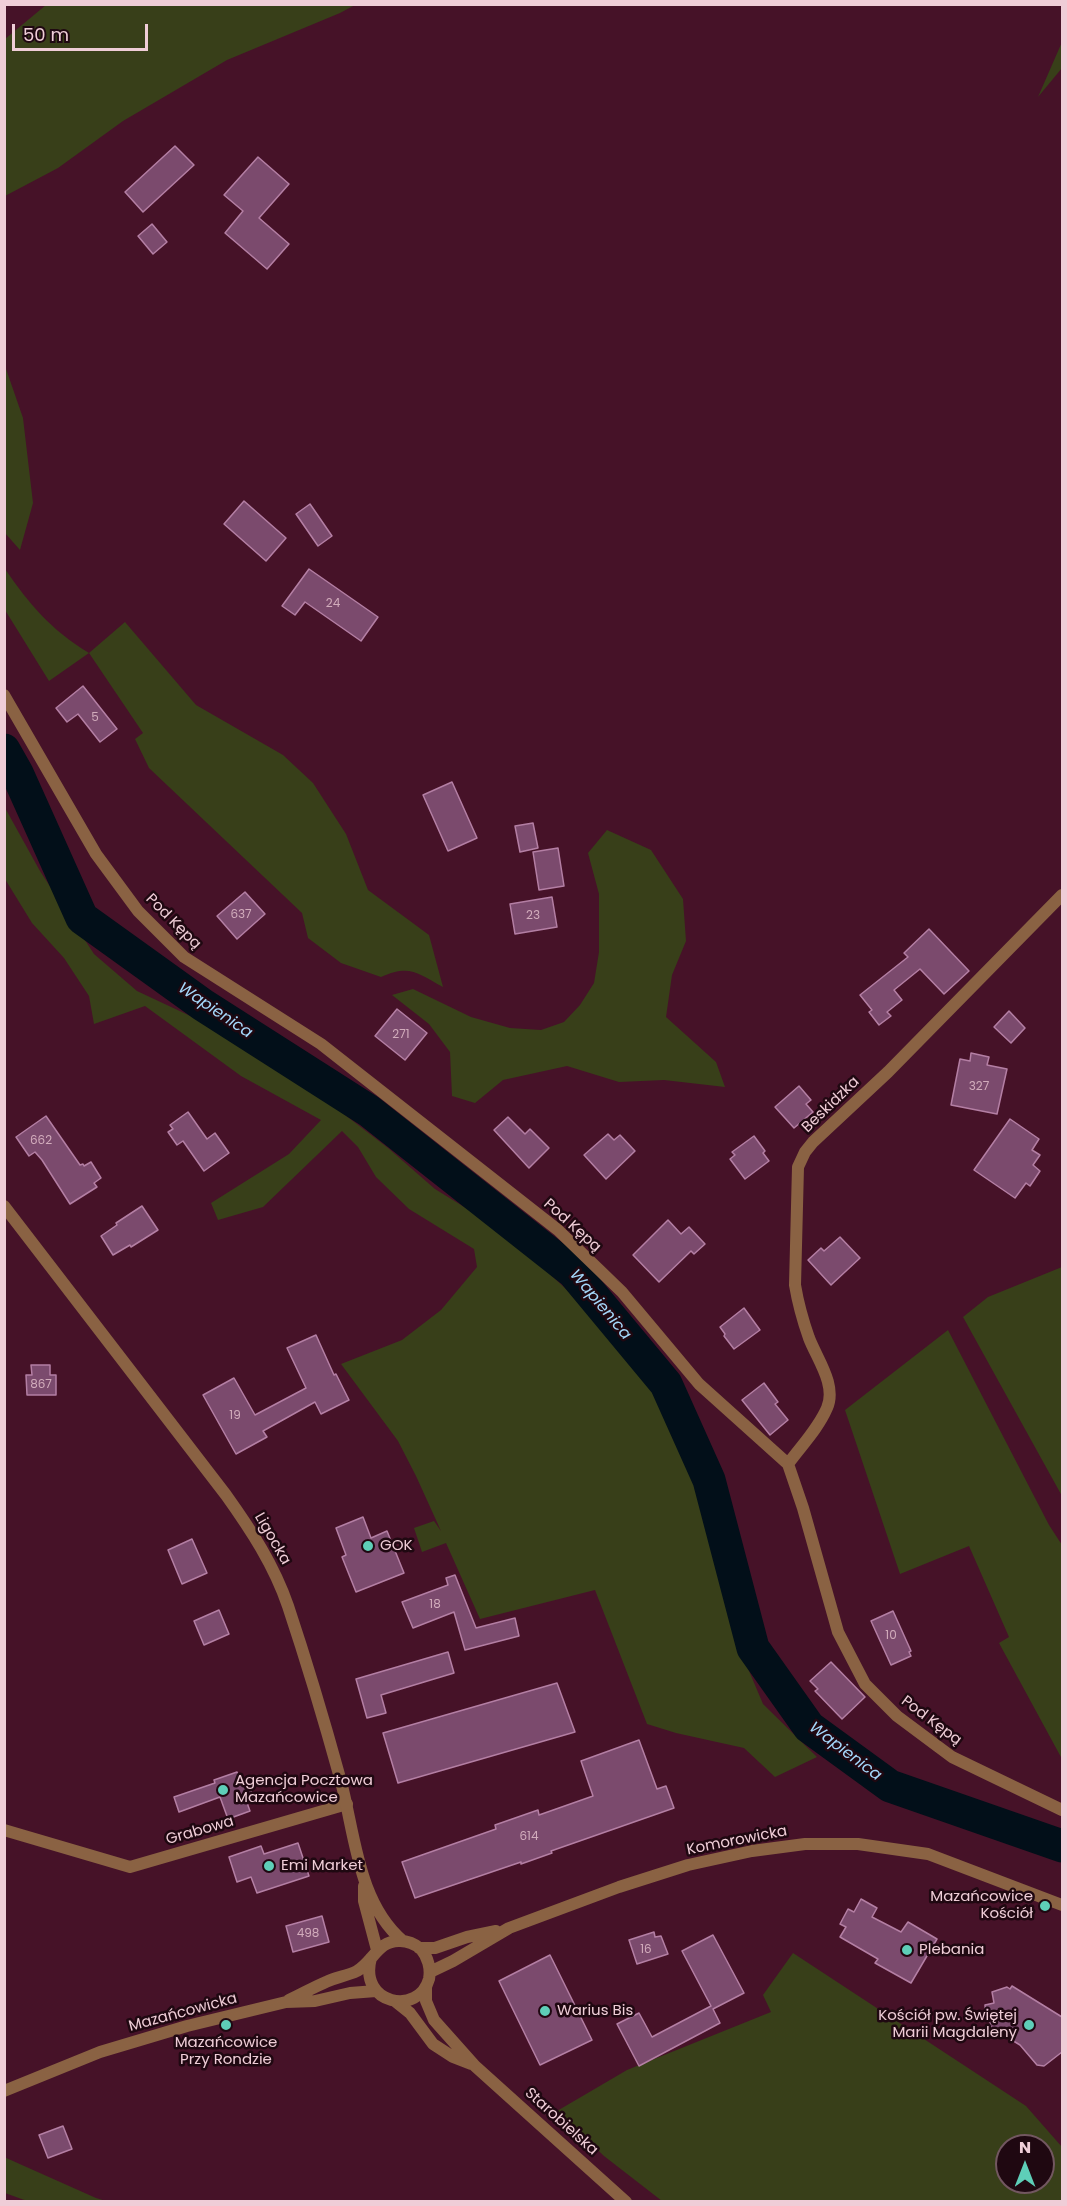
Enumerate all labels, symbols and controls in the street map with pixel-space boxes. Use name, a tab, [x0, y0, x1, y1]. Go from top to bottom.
scale bar	[15, 12, 152, 50]
text: 50 m	[23, 22, 69, 47]
house number: 24	[326, 597, 340, 611]
house number: 5	[91, 711, 99, 725]
street label: Pod Kępą	[142, 891, 204, 953]
house number: 637	[230, 908, 252, 922]
house number: 23	[526, 909, 540, 923]
water label: Wapienica	[174, 979, 256, 1043]
house number: 271	[392, 1028, 410, 1042]
street label: Beskidzka	[799, 1073, 863, 1137]
house number: 327	[969, 1080, 989, 1094]
house number: 662	[30, 1134, 52, 1148]
street label: Pod Kępą	[540, 1196, 604, 1256]
water label: Wapienica	[565, 1266, 635, 1344]
house number: 867	[30, 1378, 52, 1392]
house number: 19	[229, 1409, 241, 1423]
street label: Ligocka	[250, 1510, 294, 1568]
place label: GOK	[380, 1537, 412, 1555]
marker: GOK	[361, 1539, 375, 1553]
house number: 18	[429, 1598, 441, 1612]
house number: 10	[885, 1629, 897, 1643]
street label: Pod Kępą	[897, 1692, 965, 1750]
water label: Wapienica	[805, 1719, 885, 1785]
place label: Agencja Pocztowa Mazańcowice	[235, 1772, 373, 1807]
marker: Agencja Pocztowa Mazańcowice	[216, 1783, 230, 1797]
street label: Grabowa	[164, 1813, 236, 1849]
street label: Komorowicka	[685, 1822, 789, 1860]
house number: 614	[519, 1830, 539, 1844]
place label: Emi Market	[281, 1857, 363, 1875]
marker: Emi Market	[262, 1859, 276, 1873]
place label: Mazańcowice Kościół	[930, 1888, 1033, 1923]
marker: Mazańcowice Kościół	[1038, 1899, 1052, 1913]
house number: 498	[297, 1927, 319, 1941]
place label: Plebania	[919, 1941, 984, 1959]
house number: 16	[640, 1943, 652, 1957]
marker: Plebania	[900, 1943, 914, 1957]
street label: Mazańcowicka	[127, 1990, 239, 2036]
place label: Warius Bis	[557, 2002, 633, 2020]
marker: Warius Bis	[538, 2004, 552, 2018]
place label: Kościół pw. Świętej Marii Magdaleny	[878, 2007, 1017, 2042]
marker: Mazańcowice Przy Rondzie	[219, 2018, 233, 2032]
marker: Kościół pw. Świętej Marii Magdaleny	[1022, 2018, 1036, 2032]
place label: Mazańcowice Przy Rondzie	[175, 2034, 277, 2069]
street label: Starobielska	[521, 2084, 601, 2160]
north arrow	[995, 2134, 1055, 2194]
text: N	[1019, 2136, 1031, 2159]

